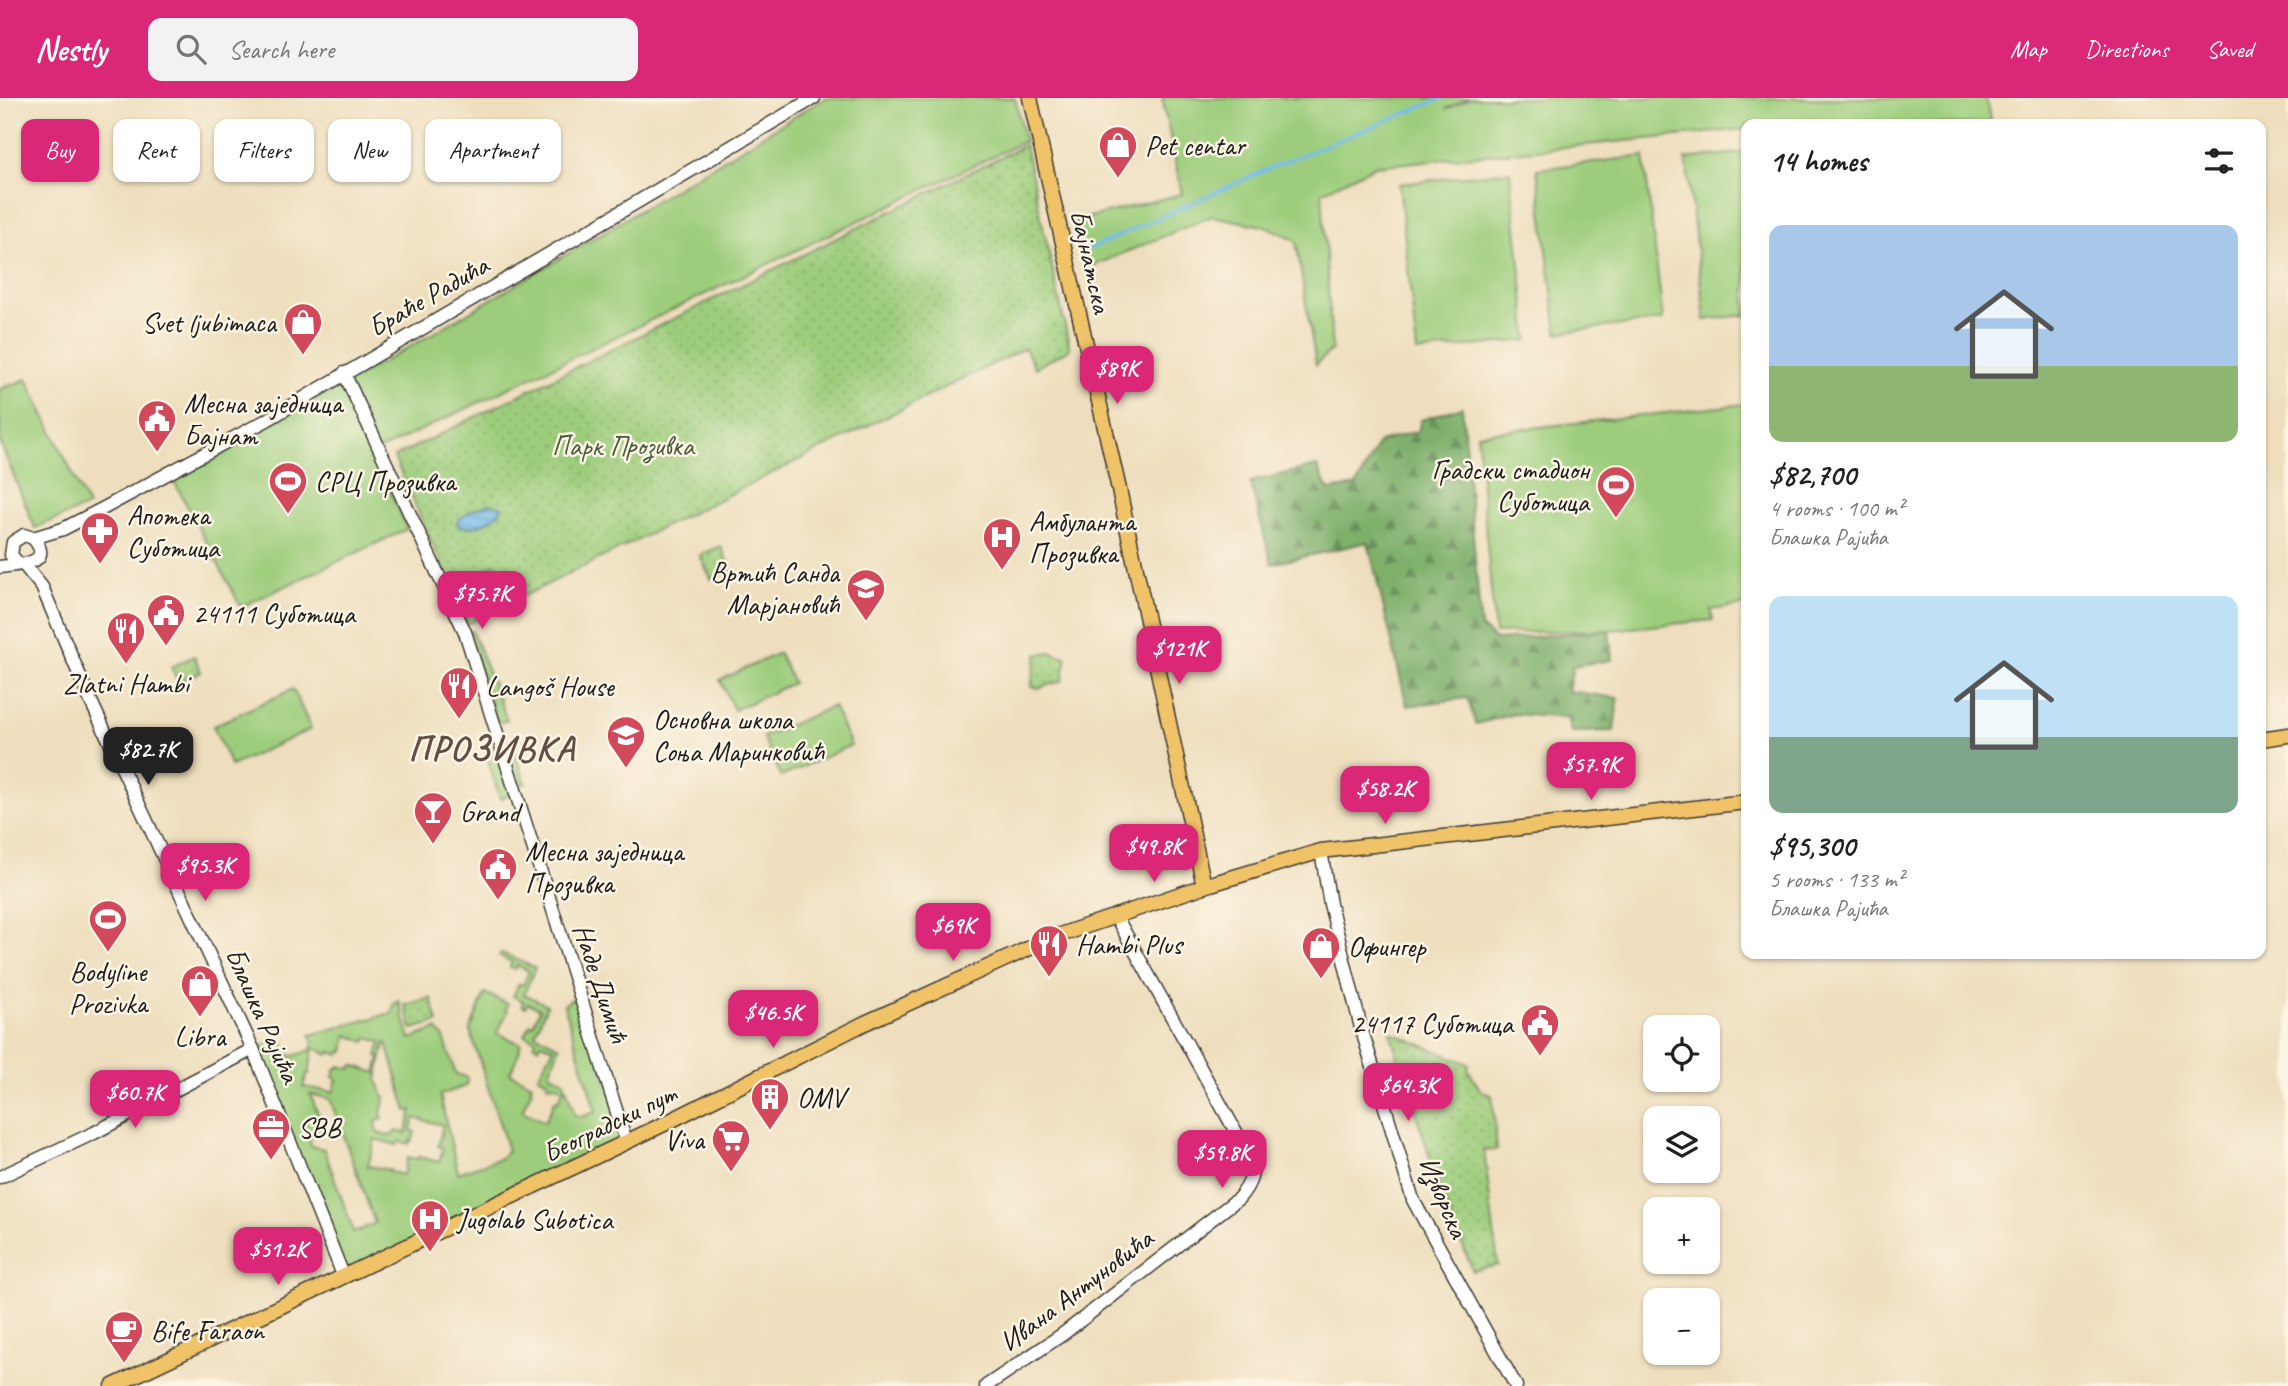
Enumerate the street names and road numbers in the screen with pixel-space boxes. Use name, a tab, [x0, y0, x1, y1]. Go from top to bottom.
street label: Бајнатска	[1062, 206, 1120, 318]
street label: Браће Радића	[361, 247, 496, 345]
street label: Наде Димић	[565, 919, 637, 1049]
street label: Блашка Рајића	[218, 942, 309, 1090]
street label: Београдски пут	[537, 1075, 683, 1170]
street label: Изворска	[1410, 1151, 1477, 1245]
street label: Ивана Антуновића	[992, 1220, 1161, 1359]

